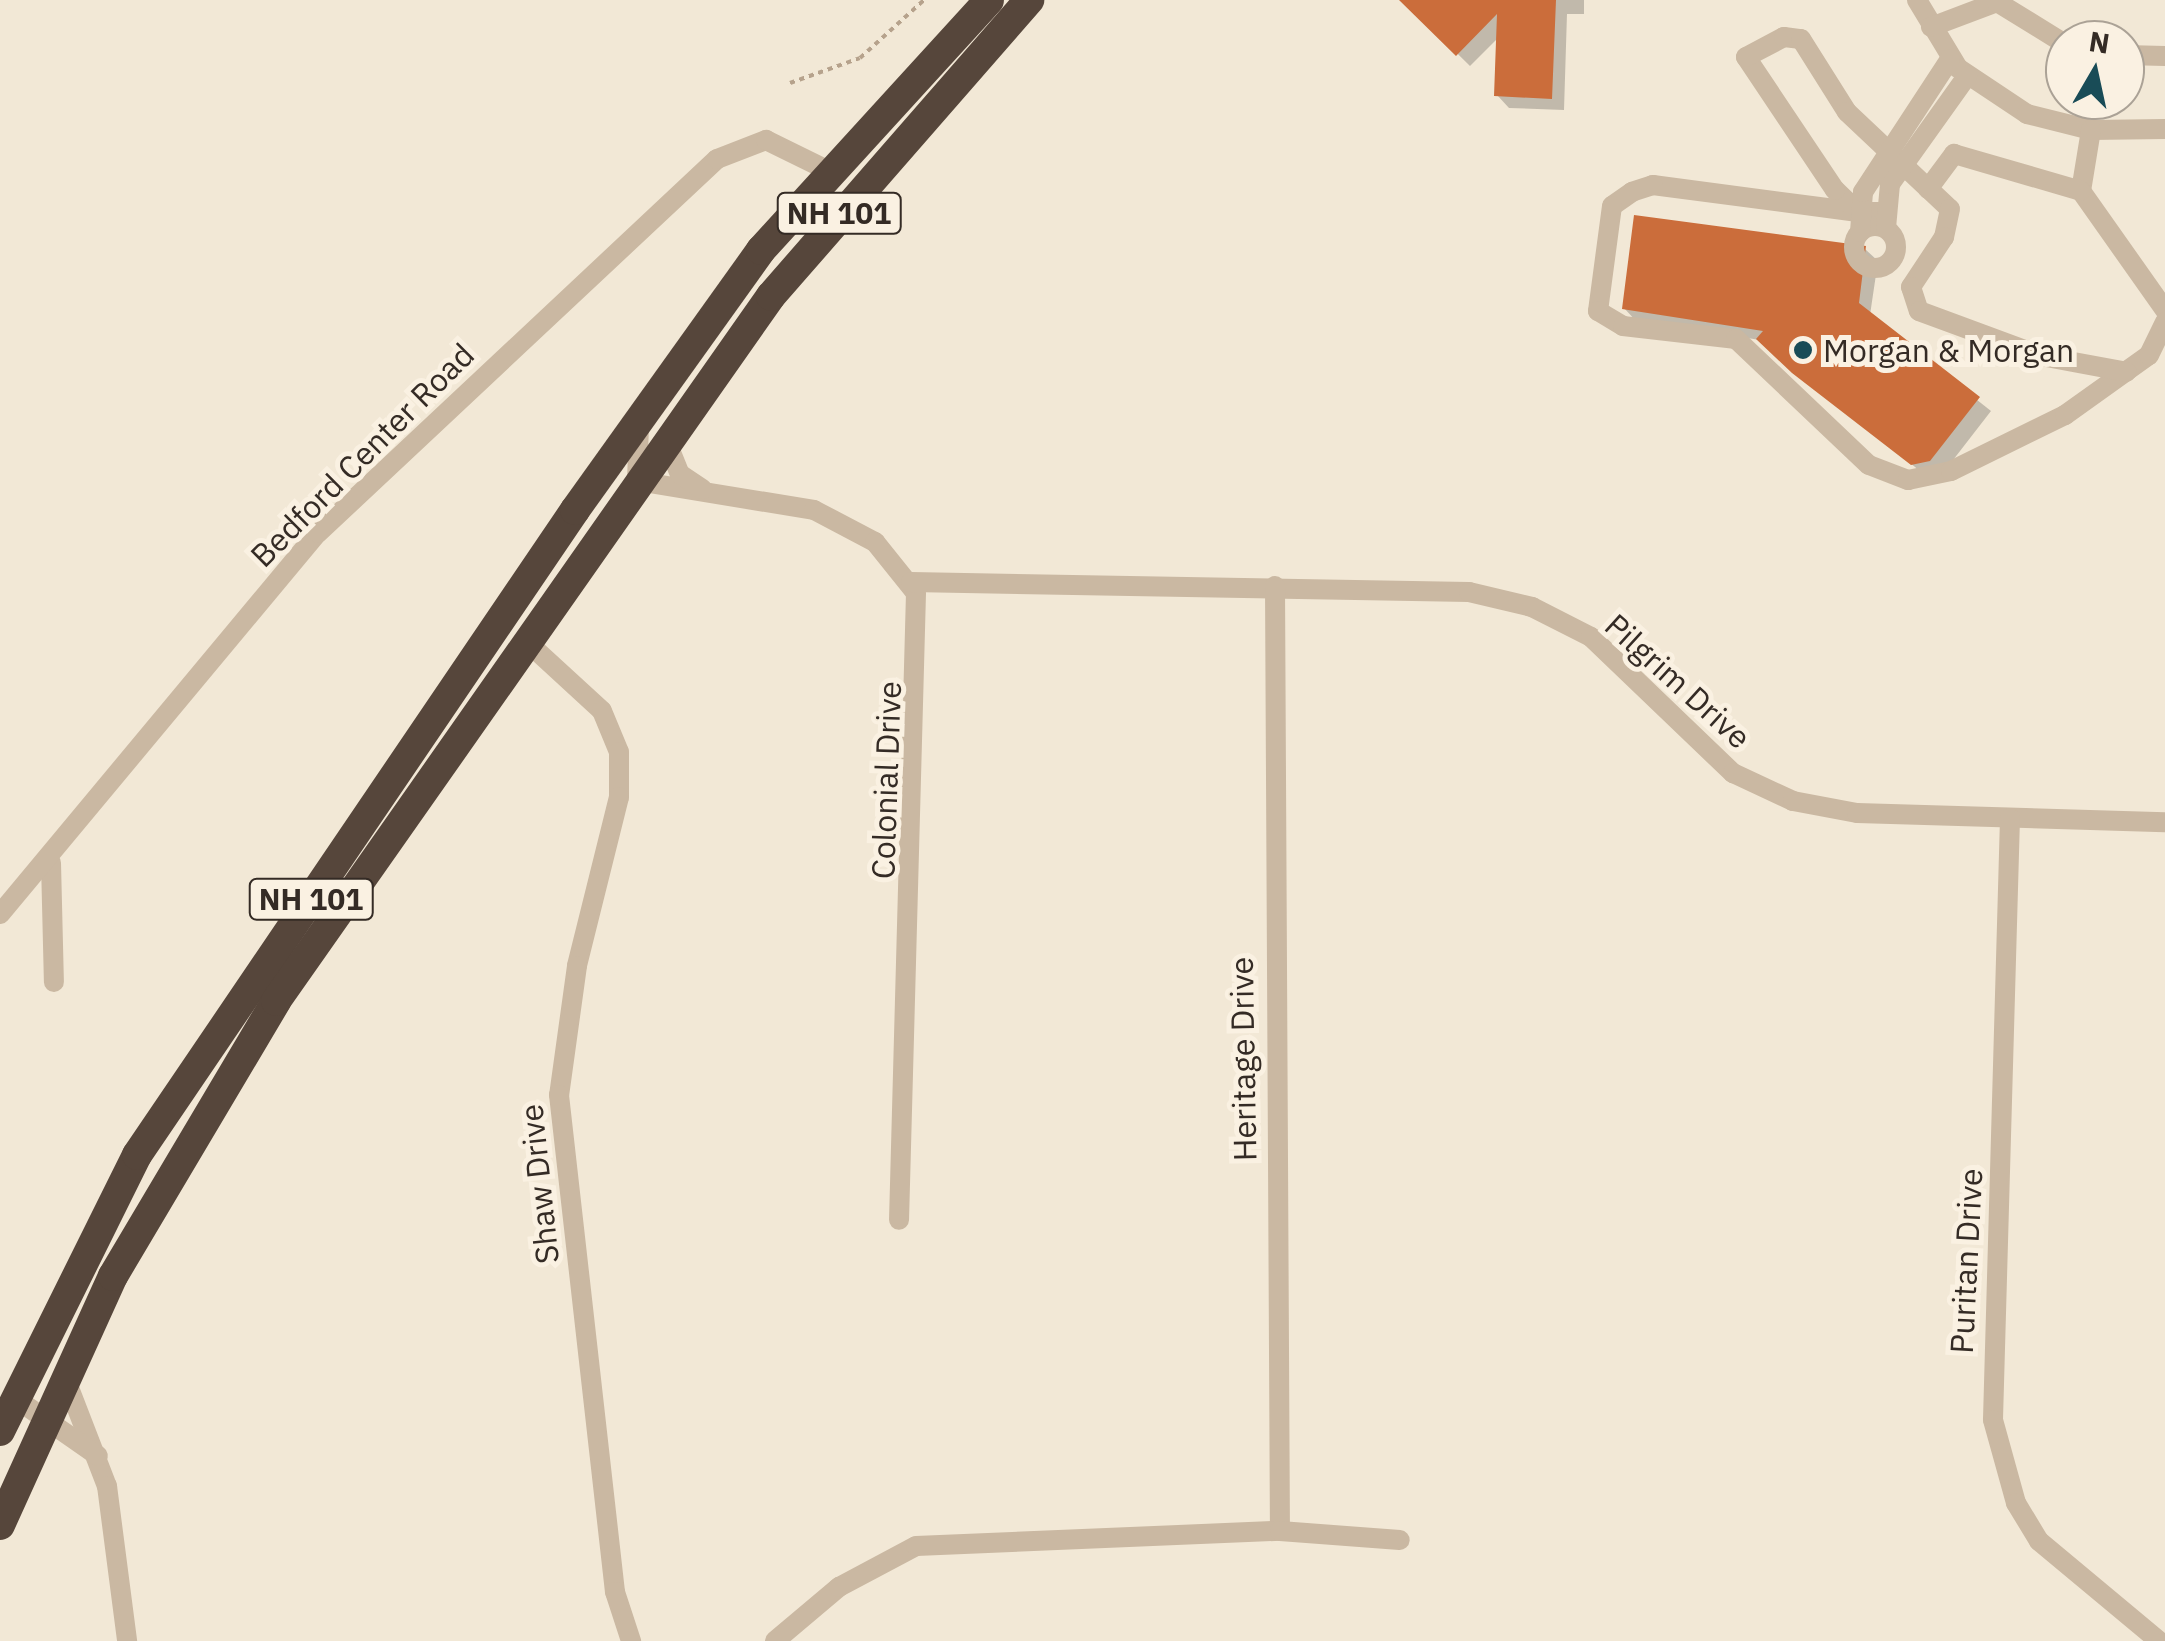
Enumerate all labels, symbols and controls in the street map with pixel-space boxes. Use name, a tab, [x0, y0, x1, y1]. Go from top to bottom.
north arrow	[2045, 20, 2145, 120]
text: N	[2087, 22, 2112, 62]
road number: NH 101	[776, 188, 902, 238]
place label: Morgan & Morgan	[1823, 331, 2074, 369]
street label: Bedford Center Road	[242, 335, 482, 575]
marker: Morgan & Morgan	[1792, 339, 1814, 361]
street label: Pilgrim Drive	[1597, 606, 1759, 756]
street label: Colonial Drive	[863, 680, 909, 880]
road number: NH 101	[248, 874, 374, 924]
street label: Heritage Drive	[1222, 957, 1264, 1161]
street label: Shaw Drive	[512, 1102, 566, 1266]
street label: Puritan Drive	[1942, 1167, 1990, 1355]

